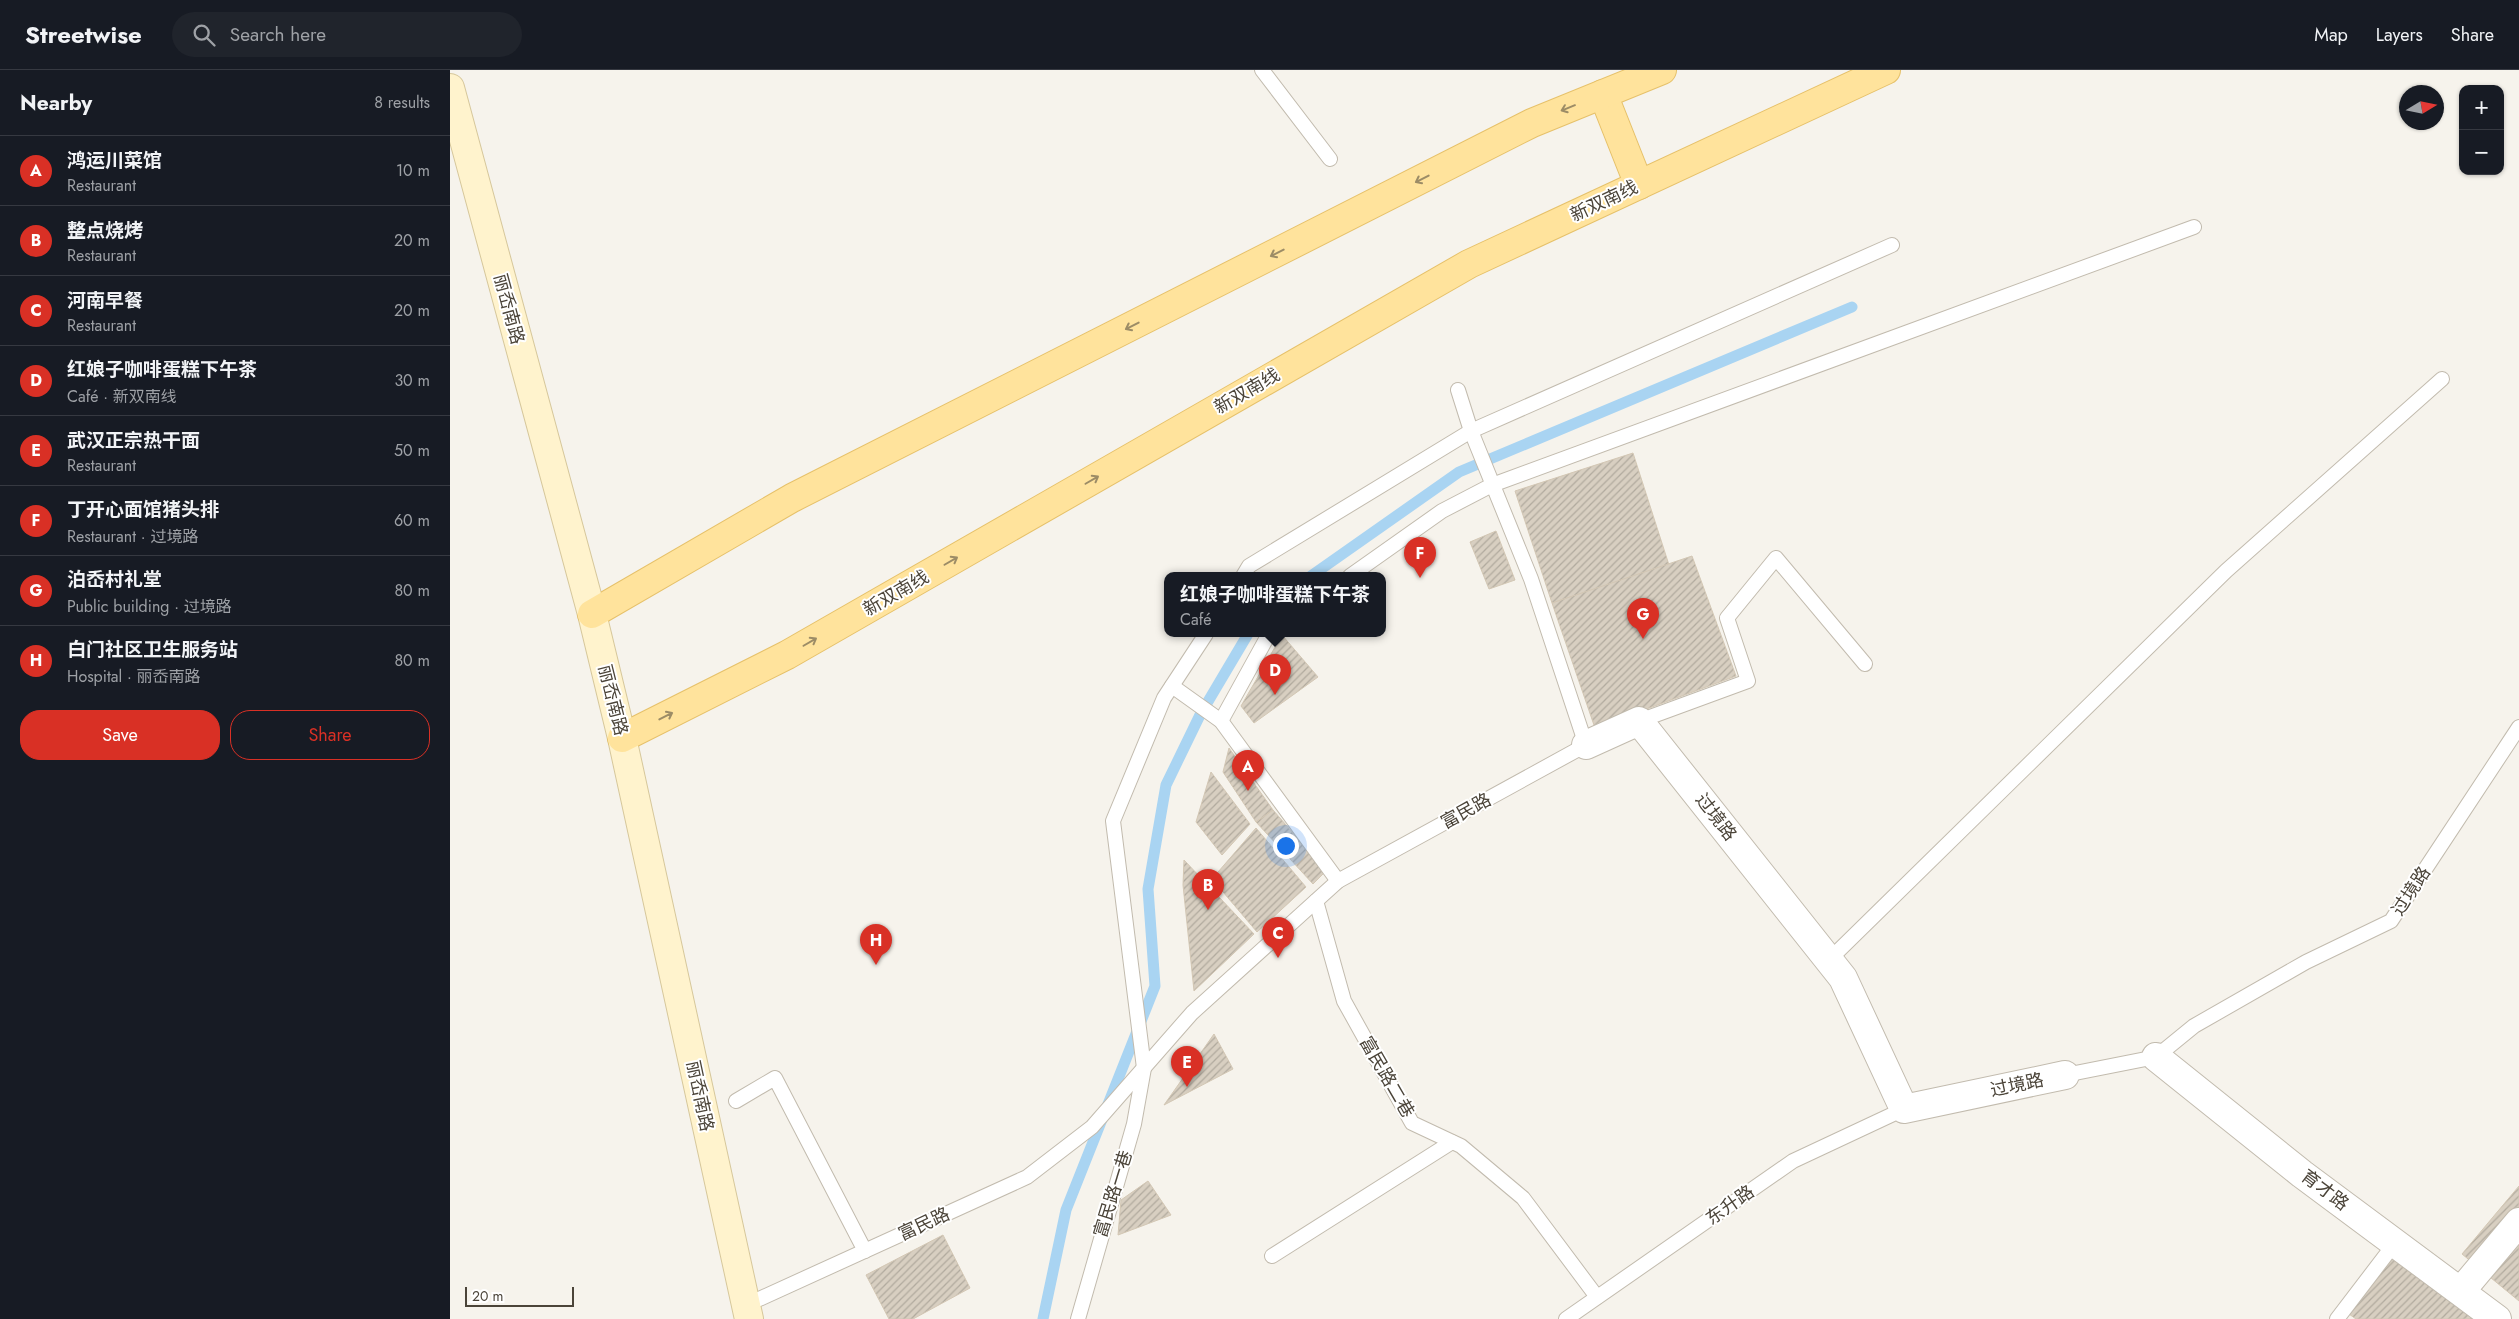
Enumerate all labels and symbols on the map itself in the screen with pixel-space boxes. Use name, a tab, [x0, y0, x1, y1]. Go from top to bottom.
north arrow	[2399, 85, 2444, 130]
one-way arrow	[1561, 104, 1576, 114]
street label: 新双南线	[1566, 174, 1642, 228]
one-way arrow	[1415, 175, 1430, 184]
one-way arrow	[1270, 248, 1285, 258]
street label: 丽岙南路	[487, 271, 531, 347]
one-way arrow	[1125, 322, 1140, 331]
street label: 新双南线	[1209, 362, 1285, 420]
one-way arrow	[1084, 475, 1099, 485]
pin: F	[1404, 537, 1436, 578]
one-way arrow	[943, 556, 958, 565]
street label: 新双南线	[858, 564, 934, 622]
pin: G	[1627, 598, 1659, 639]
one-way arrow	[803, 637, 818, 647]
pin: D	[1259, 654, 1291, 695]
street label: 丽岙南路	[592, 662, 634, 738]
one-way arrow	[658, 711, 673, 721]
pin: A	[1232, 750, 1264, 791]
street label: 富民路	[1436, 787, 1496, 835]
street label: 过境路	[1689, 788, 1743, 846]
your location	[1273, 833, 1299, 859]
street label: 过境路	[2385, 861, 2437, 921]
pin: B	[1192, 869, 1224, 910]
pin: C	[1262, 917, 1294, 958]
pin: H	[860, 924, 892, 965]
street label: 富民路二巷	[1353, 1032, 1421, 1122]
pin: E	[1171, 1046, 1203, 1087]
street label: 丽岙南路	[680, 1058, 720, 1134]
street label: 过境路	[1988, 1067, 2046, 1103]
street label: 富民路一巷	[1087, 1147, 1139, 1241]
street label: 育才路	[2296, 1163, 2354, 1217]
street label: 东升路	[1700, 1179, 1760, 1231]
street label: 富民路	[894, 1201, 954, 1247]
scale bar	[465, 1284, 574, 1307]

